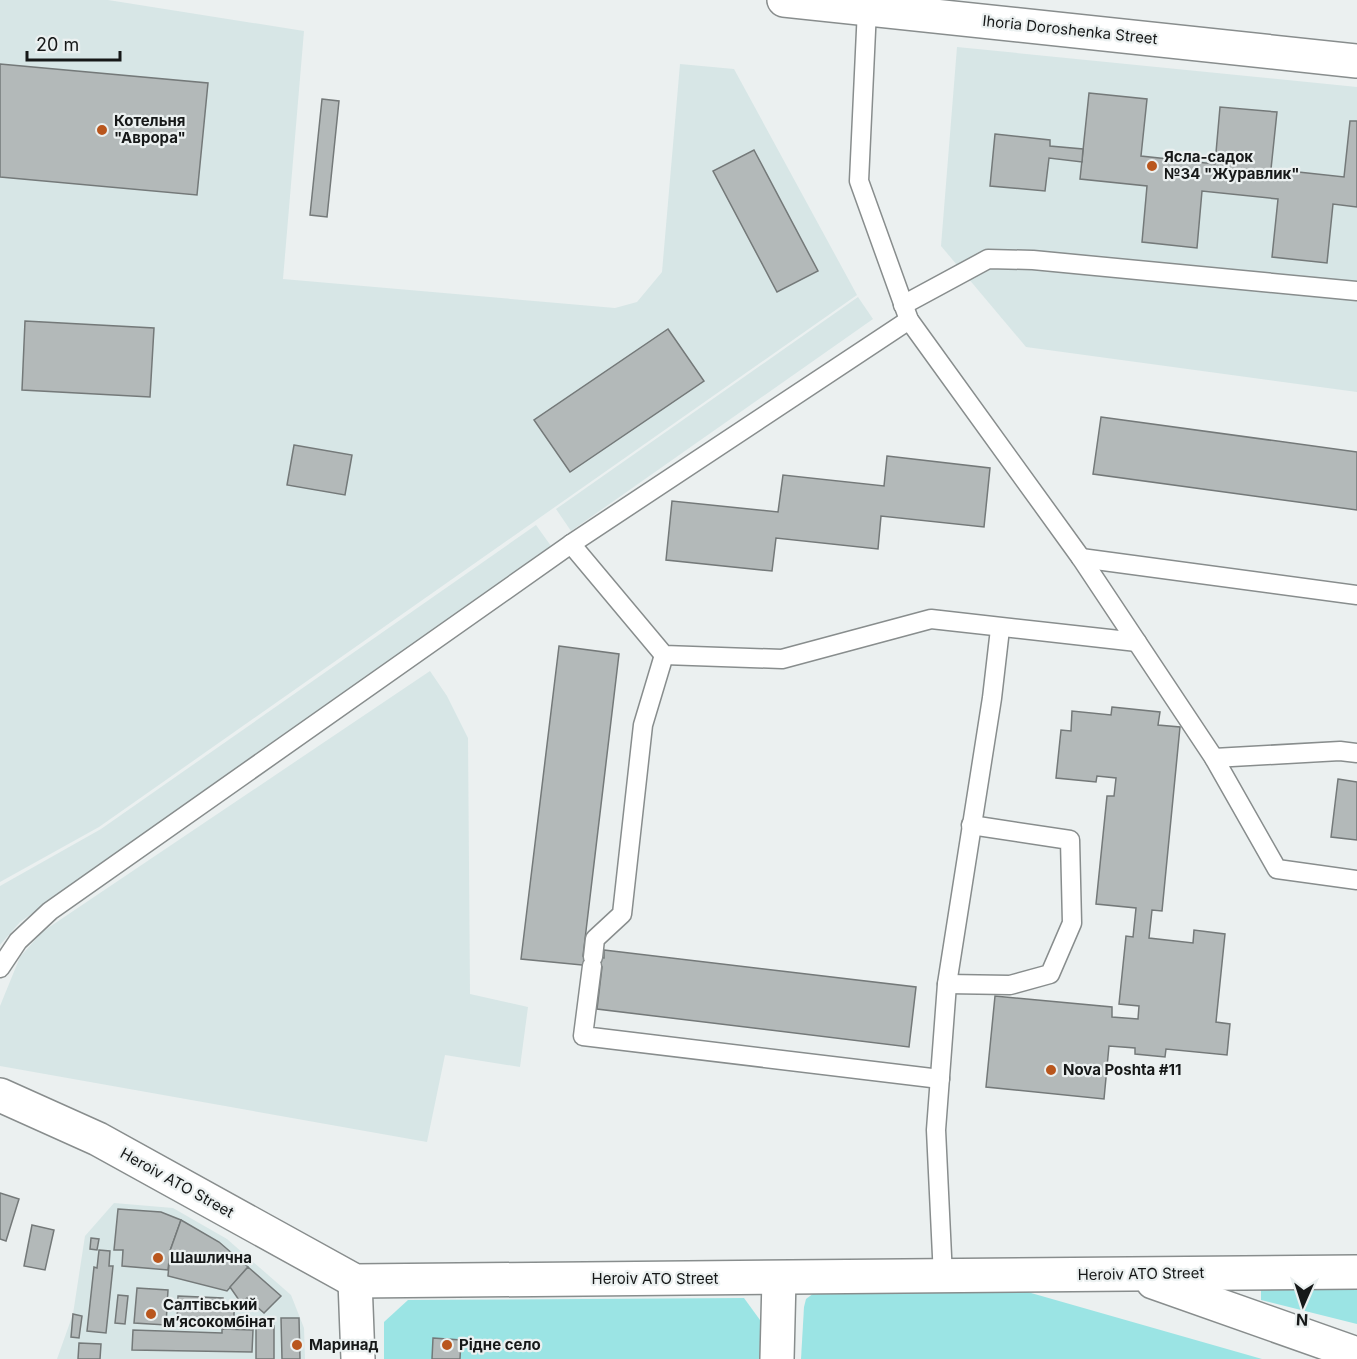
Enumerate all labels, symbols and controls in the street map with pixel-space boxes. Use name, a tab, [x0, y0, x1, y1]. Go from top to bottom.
street label: Ihoria Doroshenka Street	[982, 11, 1159, 48]
scale bar	[27, 24, 120, 62]
text: 20 m	[36, 34, 79, 55]
place label: Котельня "Аврора"	[114, 111, 186, 147]
marker: Котельня "Аврора"	[95, 123, 109, 137]
place label: Ясла-садок №34 "Журавлик"	[1164, 147, 1300, 183]
marker: Ясла-садок №34 "Журавлик"	[1145, 159, 1159, 173]
place label: Nova Poshta #11	[1063, 1060, 1182, 1079]
marker: Nova Poshta #11	[1044, 1063, 1058, 1077]
street label: Heroiv ATO Street	[117, 1143, 237, 1222]
place label: Шашлична	[170, 1248, 252, 1267]
marker: Шашлична	[151, 1251, 165, 1265]
street label: Heroiv ATO Street	[1077, 1263, 1205, 1284]
street label: Heroiv ATO Street	[592, 1269, 719, 1288]
north arrow	[1273, 1275, 1333, 1335]
place label: Салтівський мʼясокомбінат	[163, 1295, 275, 1331]
marker: Салтівський мʼясокомбінат	[144, 1307, 158, 1321]
text: N	[1296, 1310, 1309, 1330]
place label: Маринад	[309, 1335, 379, 1354]
place label: Рідне село	[459, 1335, 541, 1354]
marker: Маринад	[290, 1338, 304, 1352]
marker: Рідне село	[440, 1338, 454, 1352]

